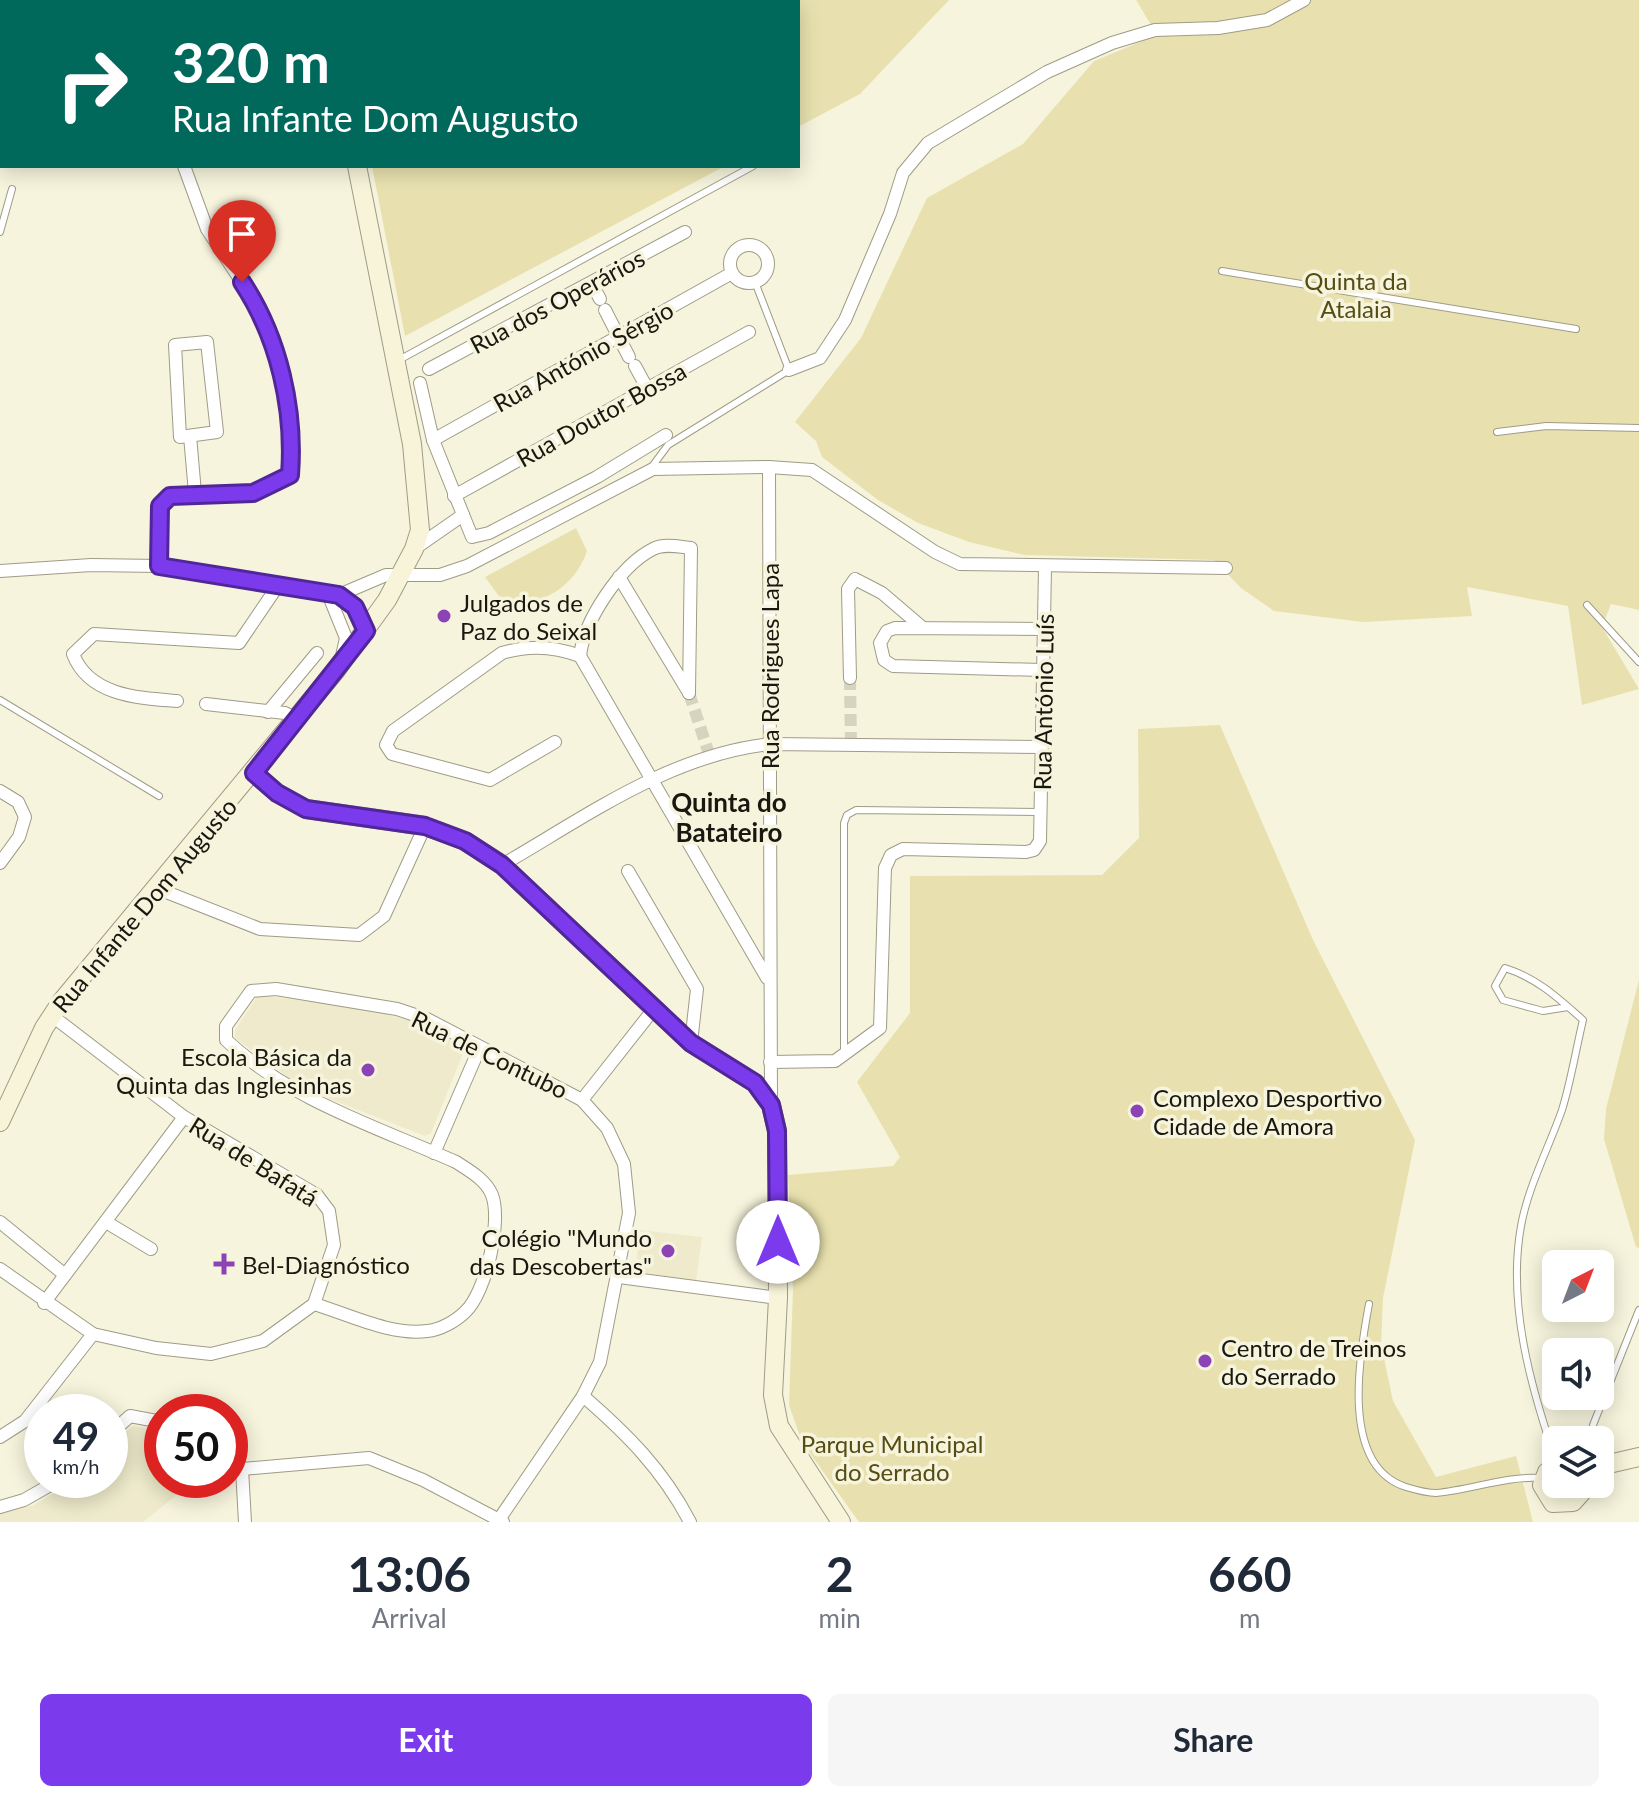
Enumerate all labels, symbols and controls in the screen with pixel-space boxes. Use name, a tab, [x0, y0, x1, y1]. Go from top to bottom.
text: 320 m	[172, 28, 330, 95]
icon: right	[40, 32, 144, 136]
text: Rua Infante Dom Augusto	[172, 96, 579, 140]
pin	[208, 200, 276, 282]
icon: arrive	[220, 212, 264, 256]
street label: Rua dos Operários	[465, 243, 649, 359]
park label: Quinta da Atalaia	[1304, 266, 1408, 323]
street label: Rua António Sérgio	[488, 294, 678, 418]
street label: Rua Doutor Bossa	[511, 355, 691, 473]
street label: Rua Rodrigues Lapa	[755, 563, 784, 769]
place label: Julgados de Paz do Seixal	[460, 588, 597, 645]
marker: Julgados de Paz do Seixal	[435, 607, 453, 625]
street label: Rua António Luís	[1027, 613, 1059, 791]
district label: Quinta do Batateiro	[671, 786, 787, 848]
street label: Rua Infante Dom Augusto	[46, 792, 242, 1018]
street label: Rua de Contubo	[407, 1004, 573, 1104]
place label: Escola Básica da Quinta das Inglesinhas	[116, 1042, 352, 1099]
marker: Escola Básica da Quinta das Inglesinhas	[359, 1061, 377, 1079]
place label: Complexo Desportivo Cidade de Amora	[1153, 1083, 1382, 1140]
marker: Complexo Desportivo Cidade de Amora	[1128, 1102, 1146, 1120]
street label: Rua de Bafatá	[184, 1110, 324, 1212]
position arrow	[736, 1200, 820, 1284]
place label: Colégio "Mundo das Descobertas"	[469, 1223, 652, 1280]
marker: Colégio "Mundo das Descobertas"	[659, 1242, 677, 1260]
place label: Bel-Diagnóstico	[242, 1250, 410, 1279]
north arrow	[1542, 1250, 1614, 1322]
map controls	[1542, 1250, 1614, 1498]
marker: Bel-Diagnóstico	[213, 1253, 235, 1275]
place label: Centro de Treinos do Serrado	[1221, 1333, 1406, 1390]
button: sound	[1542, 1338, 1614, 1410]
marker: Centro de Treinos do Serrado	[1196, 1352, 1214, 1370]
speed limit sign: 50	[144, 1394, 248, 1498]
text: 49	[53, 1412, 99, 1460]
button: layers	[1542, 1426, 1614, 1498]
park label: Parque Municipal do Serrado	[801, 1429, 983, 1486]
text: km/h	[53, 1454, 99, 1478]
text: 13:06	[347, 1545, 471, 1602]
text: 2	[826, 1545, 854, 1602]
text: 660	[1208, 1545, 1292, 1602]
text: Arrival	[372, 1602, 447, 1634]
text: min	[819, 1602, 861, 1634]
text: m	[1239, 1602, 1261, 1634]
button: Exit	[40, 1694, 812, 1786]
button: Share	[828, 1694, 1599, 1786]

